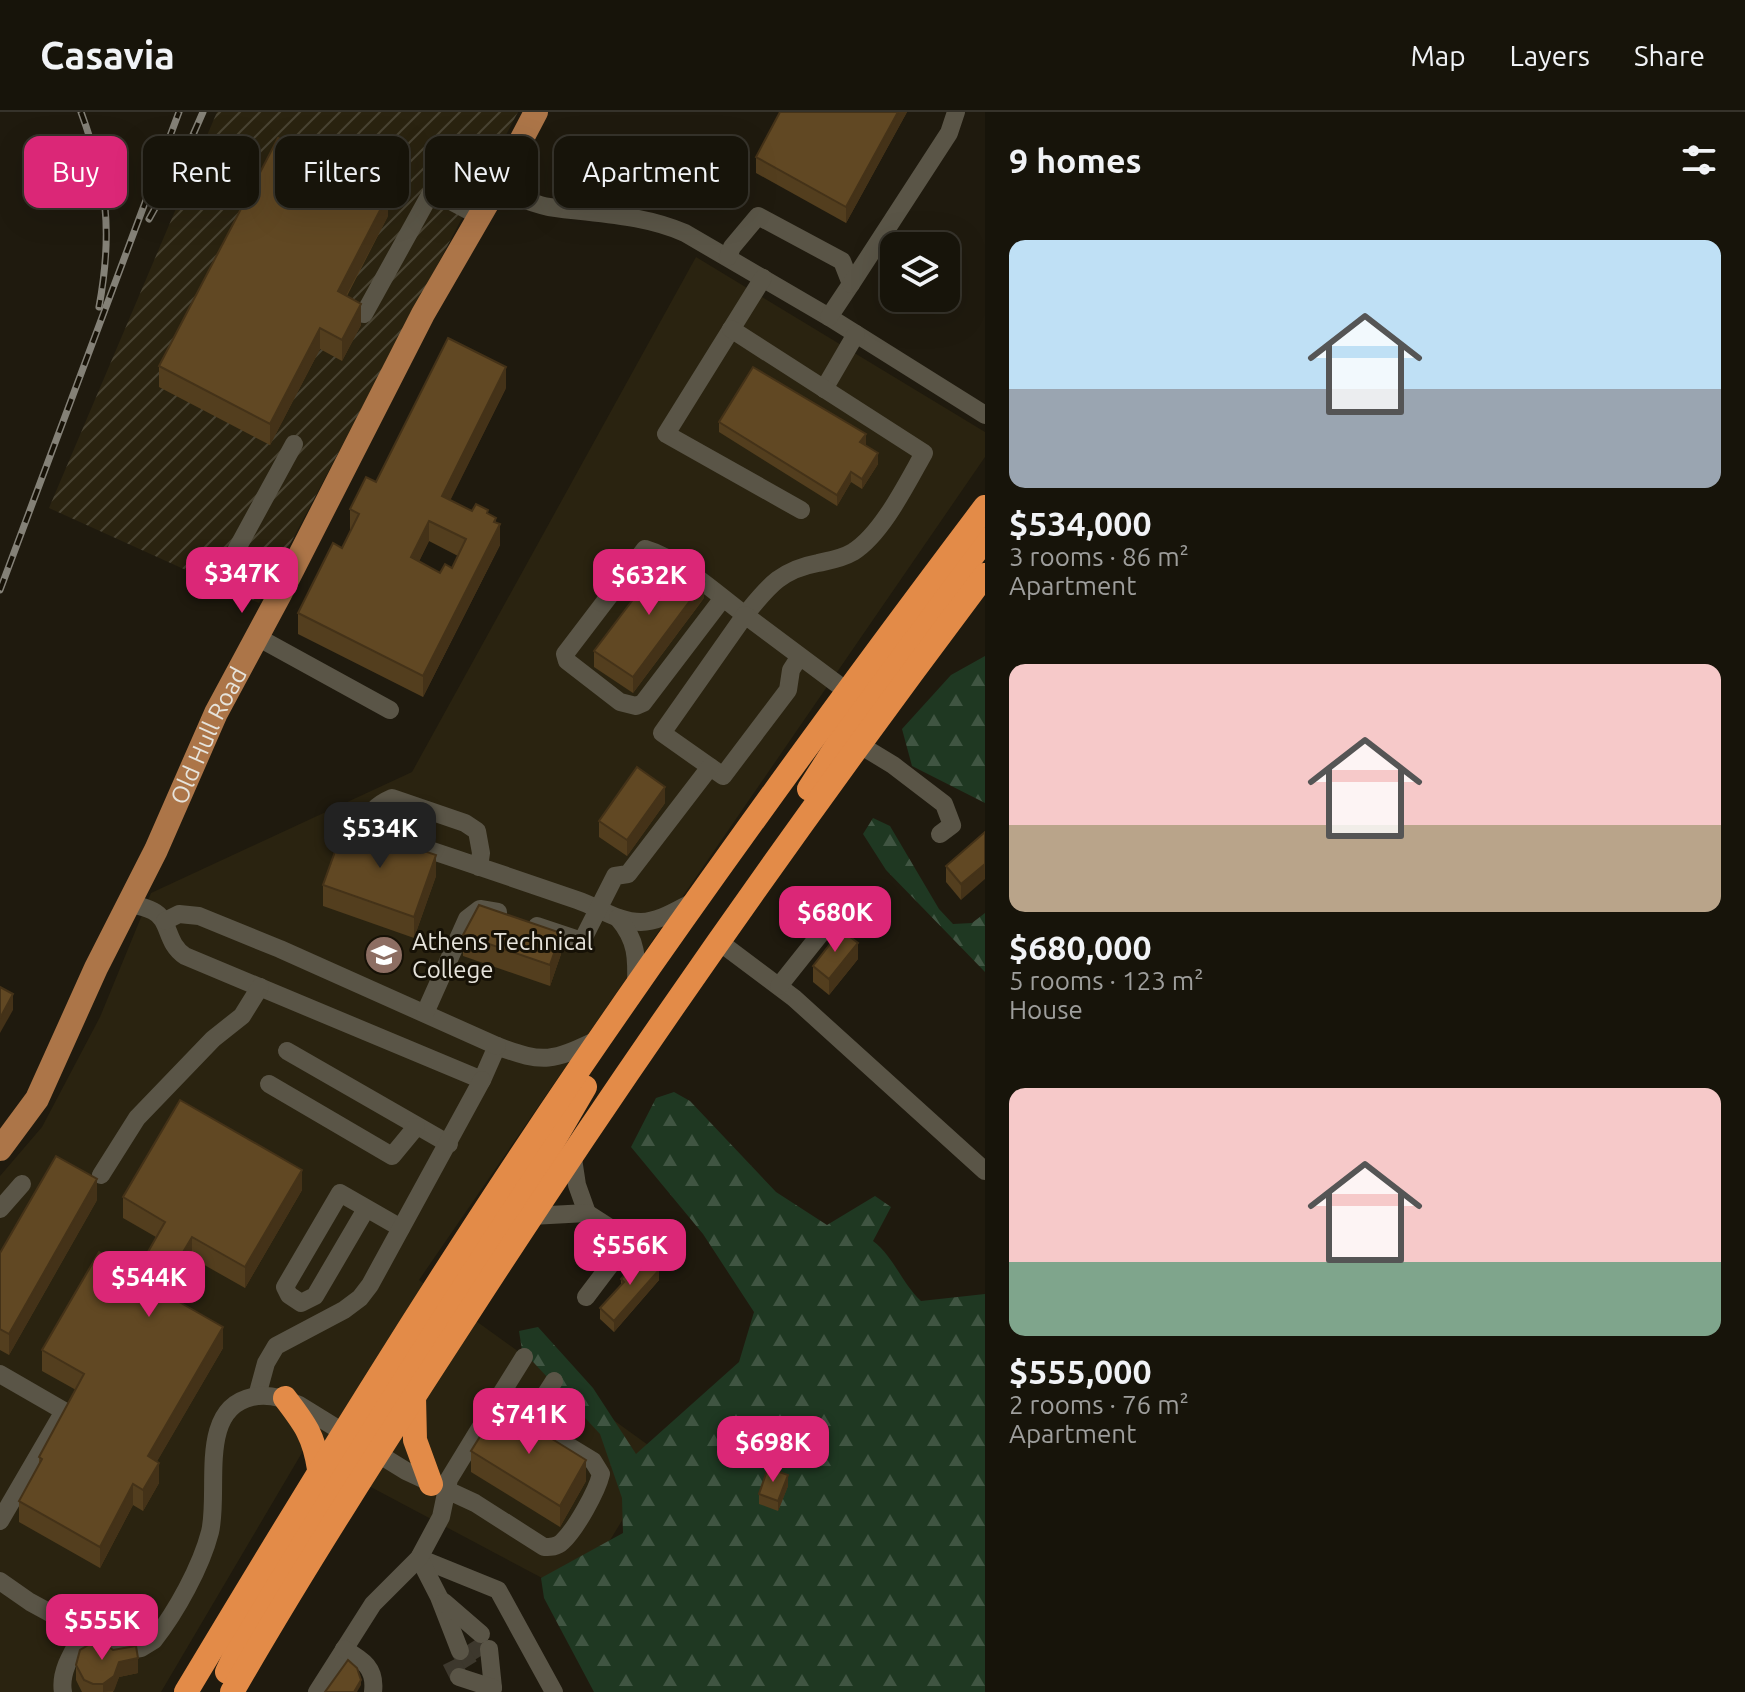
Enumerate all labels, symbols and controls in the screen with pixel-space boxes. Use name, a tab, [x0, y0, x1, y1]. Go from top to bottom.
text: Casavia	[40, 34, 175, 76]
text: Map	[1410, 40, 1466, 71]
text: Layers	[1510, 40, 1590, 71]
text: Share	[1634, 40, 1705, 71]
chip: Buy	[24, 136, 127, 208]
chip: Rent	[143, 136, 259, 208]
chip: Filters	[275, 136, 409, 208]
chip: New	[425, 136, 538, 208]
chip: Apartment	[554, 136, 748, 208]
icon: filters	[1677, 138, 1721, 182]
text: 9 homes	[1009, 141, 1142, 179]
map controls	[880, 232, 960, 312]
button: layers	[880, 232, 960, 312]
icon: home	[1293, 292, 1437, 436]
text: $534,000	[1009, 504, 1152, 542]
text: 3 rooms · 86 m²	[1009, 542, 1189, 571]
pin: $347K	[186, 547, 298, 615]
pin: $632K	[593, 549, 705, 617]
text: $347K	[204, 558, 280, 587]
text: $632K	[611, 560, 687, 589]
text: Apartment	[1009, 571, 1136, 600]
street label: Old Hull Road	[164, 662, 252, 808]
icon: home	[1293, 716, 1437, 860]
pin: $534K	[324, 802, 436, 870]
text: $534K	[342, 813, 418, 842]
pin: $680K	[779, 886, 891, 954]
text: $680K	[797, 897, 873, 926]
place label: Athens Technical College	[412, 928, 593, 983]
text: $680,000	[1009, 928, 1152, 966]
school or university icon: Athens Technical College	[363, 934, 405, 976]
text: 5 rooms · 123 m²	[1009, 966, 1204, 995]
text: House	[1009, 995, 1083, 1024]
icon: home	[1293, 1140, 1437, 1284]
pin: $556K	[574, 1219, 686, 1287]
text: $556K	[592, 1230, 668, 1259]
pin: $544K	[93, 1251, 205, 1319]
text: $544K	[111, 1262, 187, 1291]
text: $555,000	[1009, 1352, 1152, 1390]
pin: $741K	[473, 1388, 585, 1456]
text: 2 rooms · 76 m²	[1009, 1390, 1189, 1419]
text: $741K	[491, 1399, 567, 1428]
pin: $698K	[717, 1416, 829, 1484]
text: Apartment	[1009, 1419, 1136, 1448]
text: $698K	[735, 1427, 811, 1456]
pin: $555K	[46, 1594, 158, 1662]
text: $555K	[64, 1605, 140, 1634]

